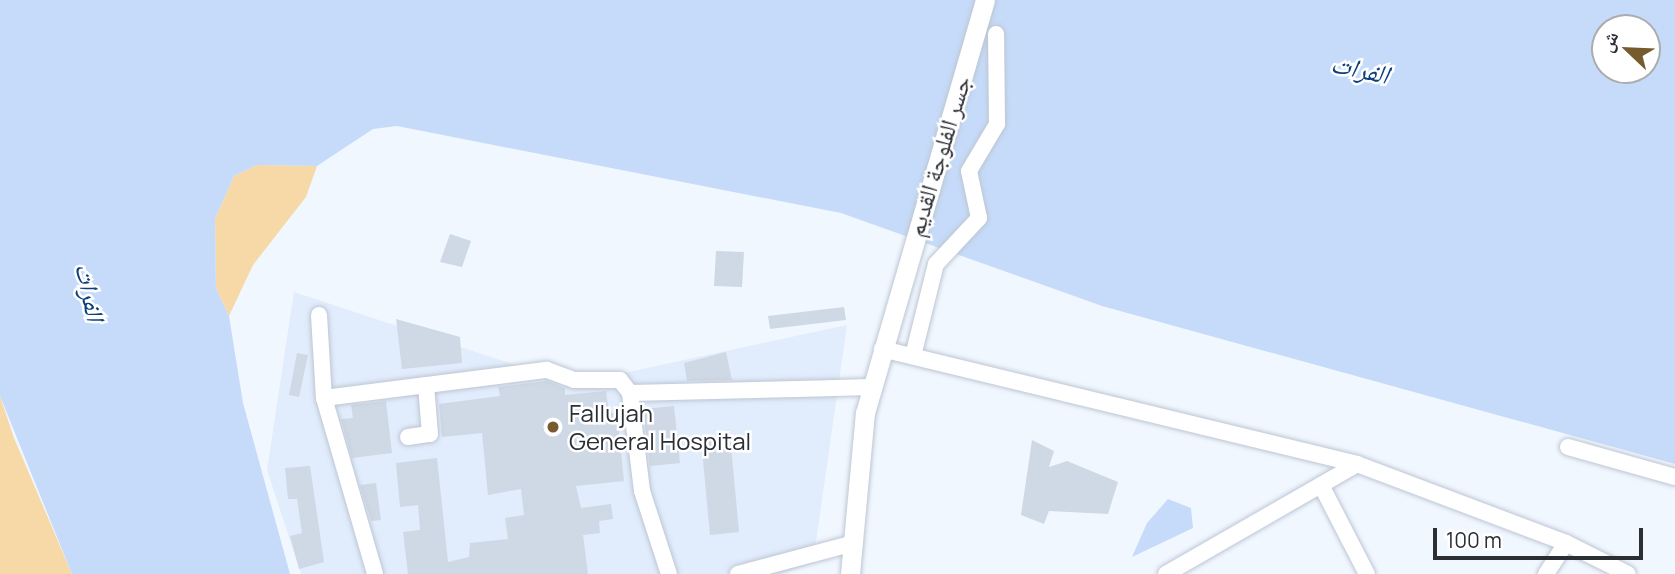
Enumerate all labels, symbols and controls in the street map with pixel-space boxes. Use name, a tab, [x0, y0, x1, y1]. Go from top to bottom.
north arrow	[1591, 14, 1661, 84]
text: ش	[1593, 27, 1624, 56]
water label: الفرات	[1328, 48, 1392, 90]
street label: جسر الفلوجة القديم	[900, 72, 976, 240]
water label: الفرات	[69, 260, 111, 324]
place label: Fallujah General Hospital	[569, 399, 751, 455]
marker: Fallujah General Hospital	[543, 417, 563, 437]
scale bar	[1437, 514, 1647, 558]
text: 100 m	[1446, 526, 1502, 554]

